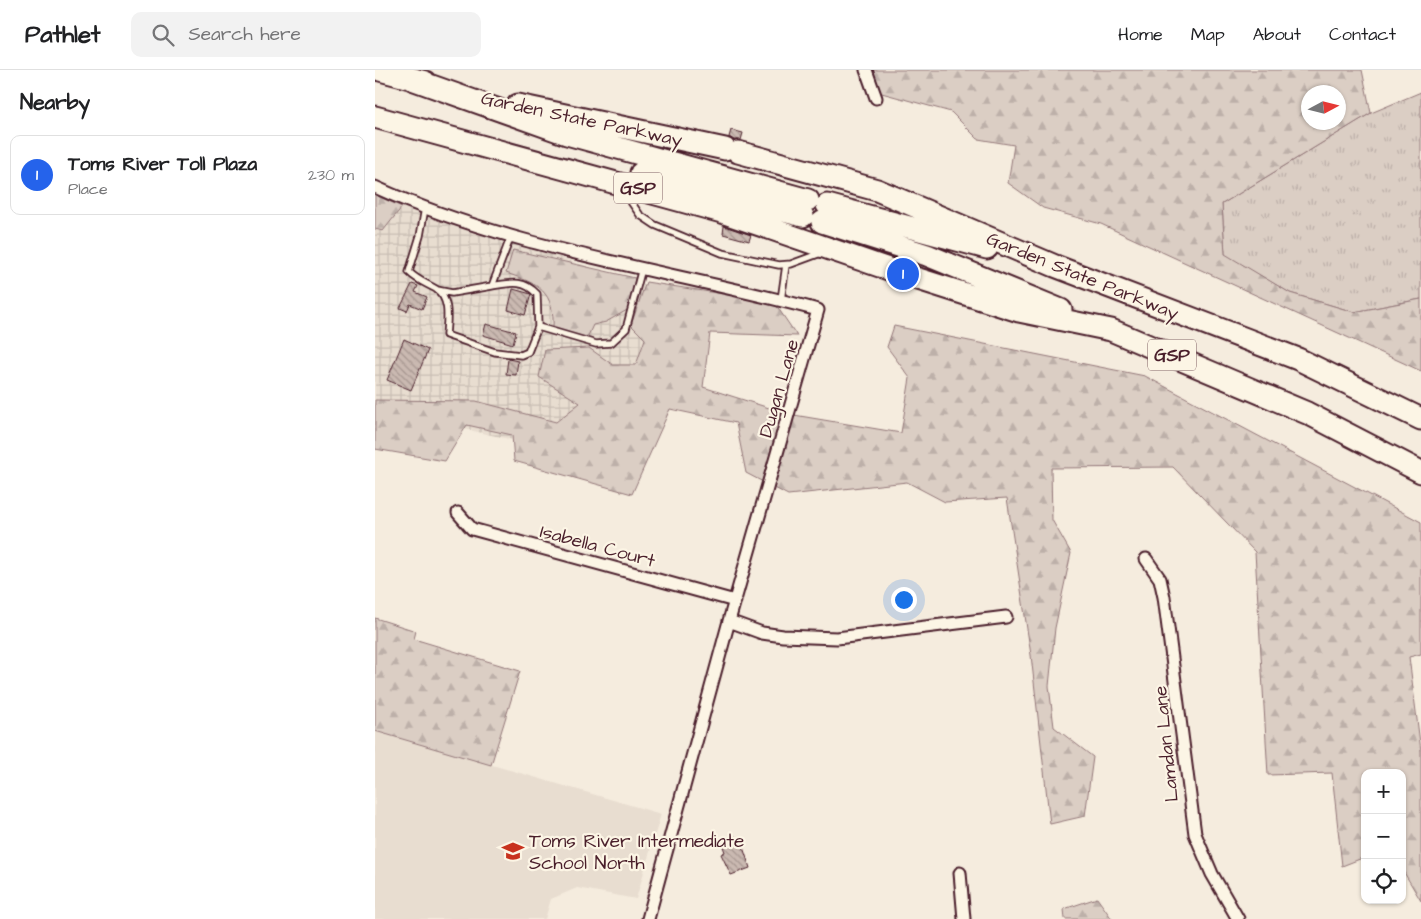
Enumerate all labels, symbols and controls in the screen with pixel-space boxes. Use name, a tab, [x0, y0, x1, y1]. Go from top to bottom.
search box	[131, 12, 481, 57]
text: Pathlet	[25, 18, 101, 52]
icon: search	[149, 21, 177, 49]
text: Search here	[189, 21, 301, 48]
text: Home	[1118, 22, 1163, 47]
text: Map	[1191, 22, 1225, 47]
text: About	[1253, 22, 1301, 47]
text: Contact	[1329, 22, 1396, 47]
street label: Garden State Parkway	[478, 85, 685, 155]
north arrow	[1301, 85, 1346, 130]
text: Nearby	[20, 88, 90, 117]
text: Toms River Toll Plaza	[68, 151, 257, 178]
text: 1	[36, 164, 38, 186]
text: 230 m	[308, 164, 354, 186]
road number: GSP	[614, 172, 662, 204]
text: Place	[68, 178, 108, 200]
street label: Garden State Parkway	[982, 225, 1183, 328]
pin: 1	[887, 255, 919, 293]
street label: Dugan Lane	[753, 336, 807, 441]
road number: GSP	[1148, 340, 1196, 370]
street label: Isabella Court	[537, 518, 659, 575]
your location	[891, 587, 917, 613]
street label: Lamdan Lane	[1147, 684, 1186, 803]
map controls	[1361, 769, 1406, 904]
button: +	[1361, 769, 1406, 814]
button: −	[1361, 814, 1406, 859]
place label: Toms River Intermediate School North	[529, 828, 744, 877]
school or university icon: Toms River Intermediate School North	[500, 838, 526, 864]
button: locate	[1361, 859, 1406, 904]

